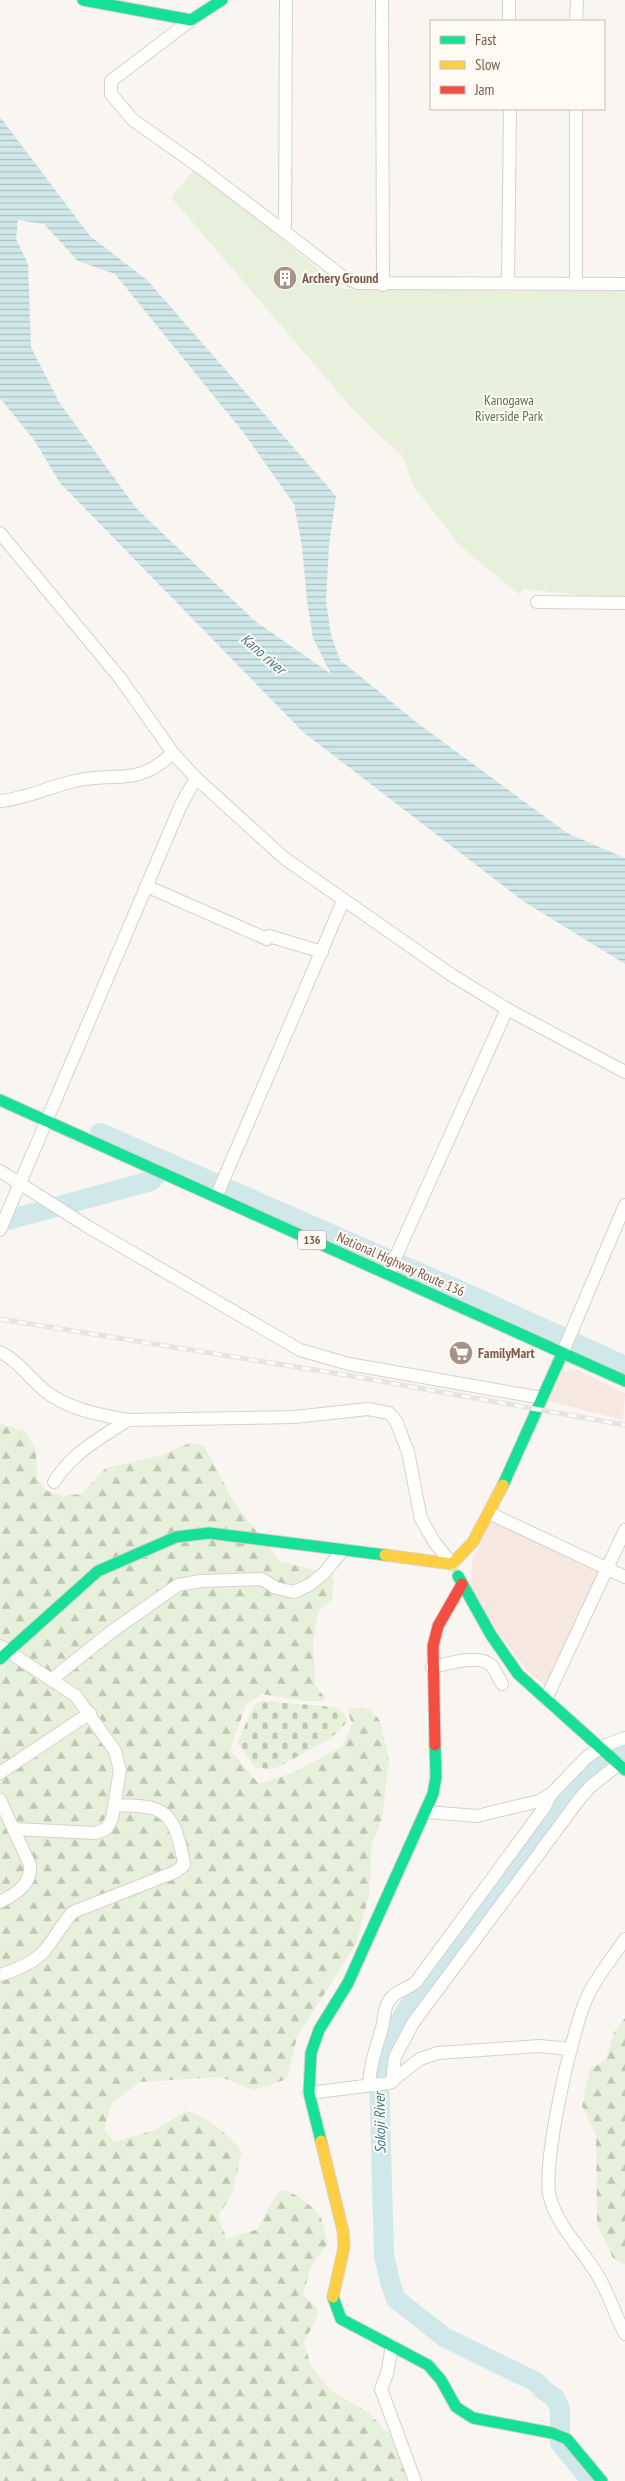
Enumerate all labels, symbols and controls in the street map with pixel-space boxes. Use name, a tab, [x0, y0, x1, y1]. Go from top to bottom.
legend	[430, 20, 605, 110]
text: Fast	[475, 30, 496, 49]
text: Slow	[475, 55, 500, 74]
text: Jam	[474, 80, 494, 99]
building icon: Archery Ground	[272, 265, 298, 291]
place label: Archery Ground	[301, 269, 378, 287]
park label: Kanogawa Riverside Park	[475, 391, 544, 425]
water label: Kano river	[237, 629, 291, 679]
street label: National Highway Route 136	[334, 1228, 468, 1300]
road number: 136	[298, 1230, 326, 1250]
supermarket icon: FamilyMart	[448, 1340, 474, 1366]
place label: FamilyMart	[478, 1344, 535, 1362]
water label: Sokoji River	[369, 2090, 390, 2154]

